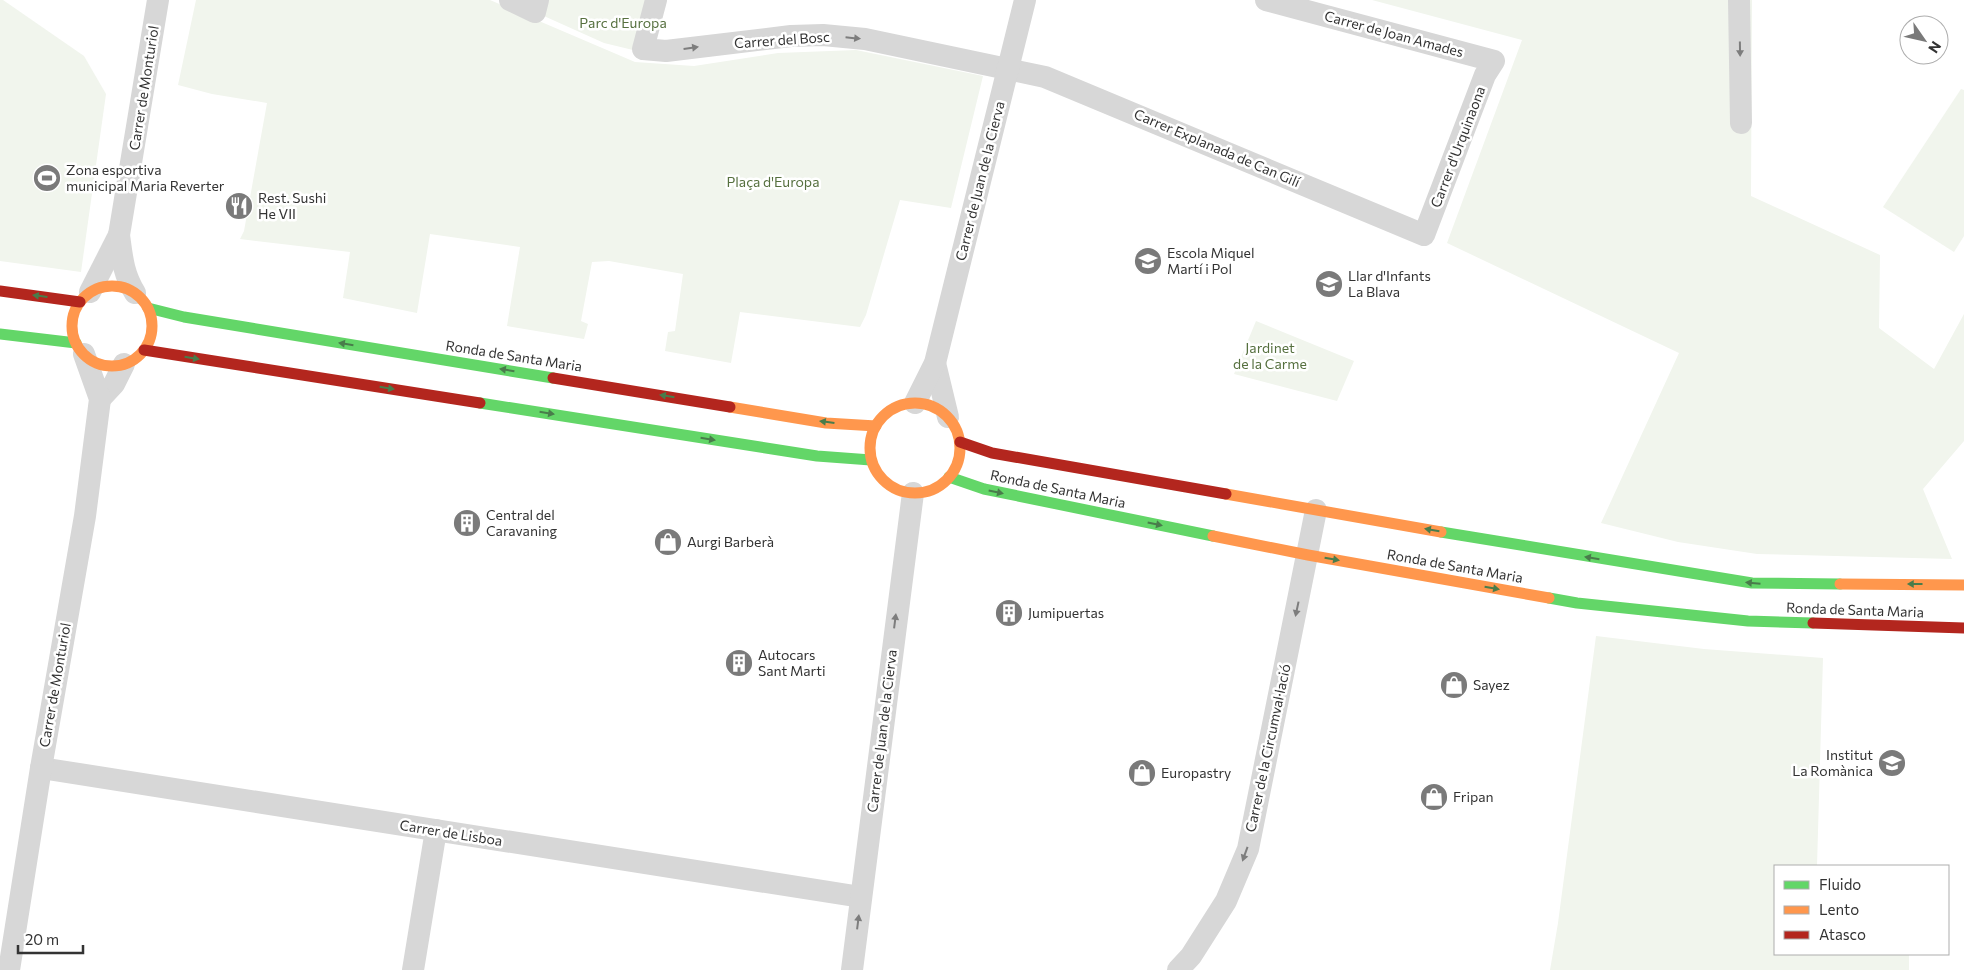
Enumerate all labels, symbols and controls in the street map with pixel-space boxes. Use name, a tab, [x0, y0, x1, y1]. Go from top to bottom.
street label: Carrer de Joan Amades	[1323, 7, 1465, 60]
park label: Parc d'Europa	[579, 14, 667, 31]
north arrow	[1899, 15, 1949, 65]
street label: Carrer de Monturiol	[125, 24, 162, 152]
street label: Carrer del Bosc	[734, 28, 830, 51]
one-way arrow	[845, 34, 861, 42]
text: N	[1925, 38, 1945, 57]
one-way arrow	[1736, 41, 1744, 57]
one-way arrow	[684, 43, 700, 51]
street label: Carrer d'Urquinaona	[1427, 84, 1489, 210]
street label: Carrer de Juan de la Cierva	[951, 99, 1008, 262]
street label: Carrer Explanada de Can Gilí	[1132, 105, 1303, 190]
place label: Zona esportiva municipal Maria Reverter	[66, 161, 225, 194]
sports icon: Zona esportiva municipal Maria Reverter	[32, 163, 62, 193]
park label: Plaça d'Europa	[727, 173, 819, 190]
place label: Rest. Sushi He VII	[258, 189, 326, 222]
restaurant icon: Rest. Sushi He VII	[224, 191, 254, 221]
place label: Escola Miquel Martí i Pol	[1167, 244, 1254, 277]
school or university icon: Escola Miquel Martí i Pol	[1133, 246, 1163, 276]
place label: Llar d'Infants La Blava	[1348, 267, 1431, 300]
school or university icon: Llar d'Infants La Blava	[1314, 269, 1344, 299]
one-way arrow	[32, 292, 48, 300]
street label: Ronda de Santa Maria	[445, 336, 584, 375]
one-way arrow	[338, 339, 354, 347]
park label: Jardinet de la Carme	[1233, 339, 1307, 372]
one-way arrow	[184, 354, 200, 362]
one-way arrow	[498, 366, 514, 374]
one-way arrow	[379, 385, 395, 393]
one-way arrow	[659, 392, 675, 400]
one-way arrow	[540, 410, 556, 418]
one-way arrow	[819, 418, 835, 426]
one-way arrow	[700, 435, 716, 443]
street label: Ronda de Santa Maria	[989, 466, 1127, 511]
one-way arrow	[988, 488, 1004, 496]
place label: Central del Caravaning	[486, 506, 558, 539]
building icon: Central del Caravaning	[452, 508, 482, 538]
one-way arrow	[1147, 520, 1163, 528]
one-way arrow	[1424, 526, 1440, 534]
shop icon: Aurgi Barberà	[653, 527, 683, 557]
place label: Aurgi Barberà	[687, 533, 774, 550]
street label: Ronda de Santa Maria	[1386, 545, 1524, 586]
one-way arrow	[1584, 553, 1600, 561]
one-way arrow	[1324, 556, 1340, 564]
one-way arrow	[1745, 578, 1761, 586]
one-way arrow	[1907, 580, 1923, 588]
one-way arrow	[1484, 584, 1500, 592]
building icon: Jumipuertas	[994, 598, 1024, 628]
street label: Ronda de Santa Maria	[1786, 599, 1924, 620]
one-way arrow	[1292, 602, 1300, 618]
place label: Jumipuertas	[1028, 604, 1104, 621]
one-way arrow	[891, 613, 899, 629]
street label: Carrer de Monturiol	[35, 621, 74, 748]
place label: Autocars Sant Marti	[758, 646, 826, 679]
building icon: Autocars Sant Marti	[724, 648, 754, 678]
street label: Carrer de Juan de la Cierva	[863, 649, 900, 813]
street label: Carrer de la Circumval·lació	[1241, 662, 1294, 834]
shop icon: Sayez	[1439, 670, 1469, 700]
place label: Sayez	[1473, 676, 1510, 693]
place label: Institut La Romànica	[1792, 746, 1873, 779]
school or university icon: Institut La Romànica	[1877, 748, 1907, 778]
shop icon: Europastry	[1127, 758, 1157, 788]
place label: Europastry	[1161, 764, 1231, 781]
shop icon: Fripan	[1419, 782, 1449, 812]
place label: Fripan	[1453, 788, 1494, 805]
street label: Carrer de Lisboa	[399, 816, 504, 849]
one-way arrow	[1241, 847, 1249, 862]
legend	[1774, 865, 1949, 955]
text: Fluido	[1819, 875, 1861, 893]
text: Lento	[1819, 900, 1859, 918]
one-way arrow	[854, 913, 862, 929]
scale bar	[18, 922, 82, 954]
text: Atasco	[1819, 925, 1866, 943]
text: 20 m	[25, 930, 59, 948]

